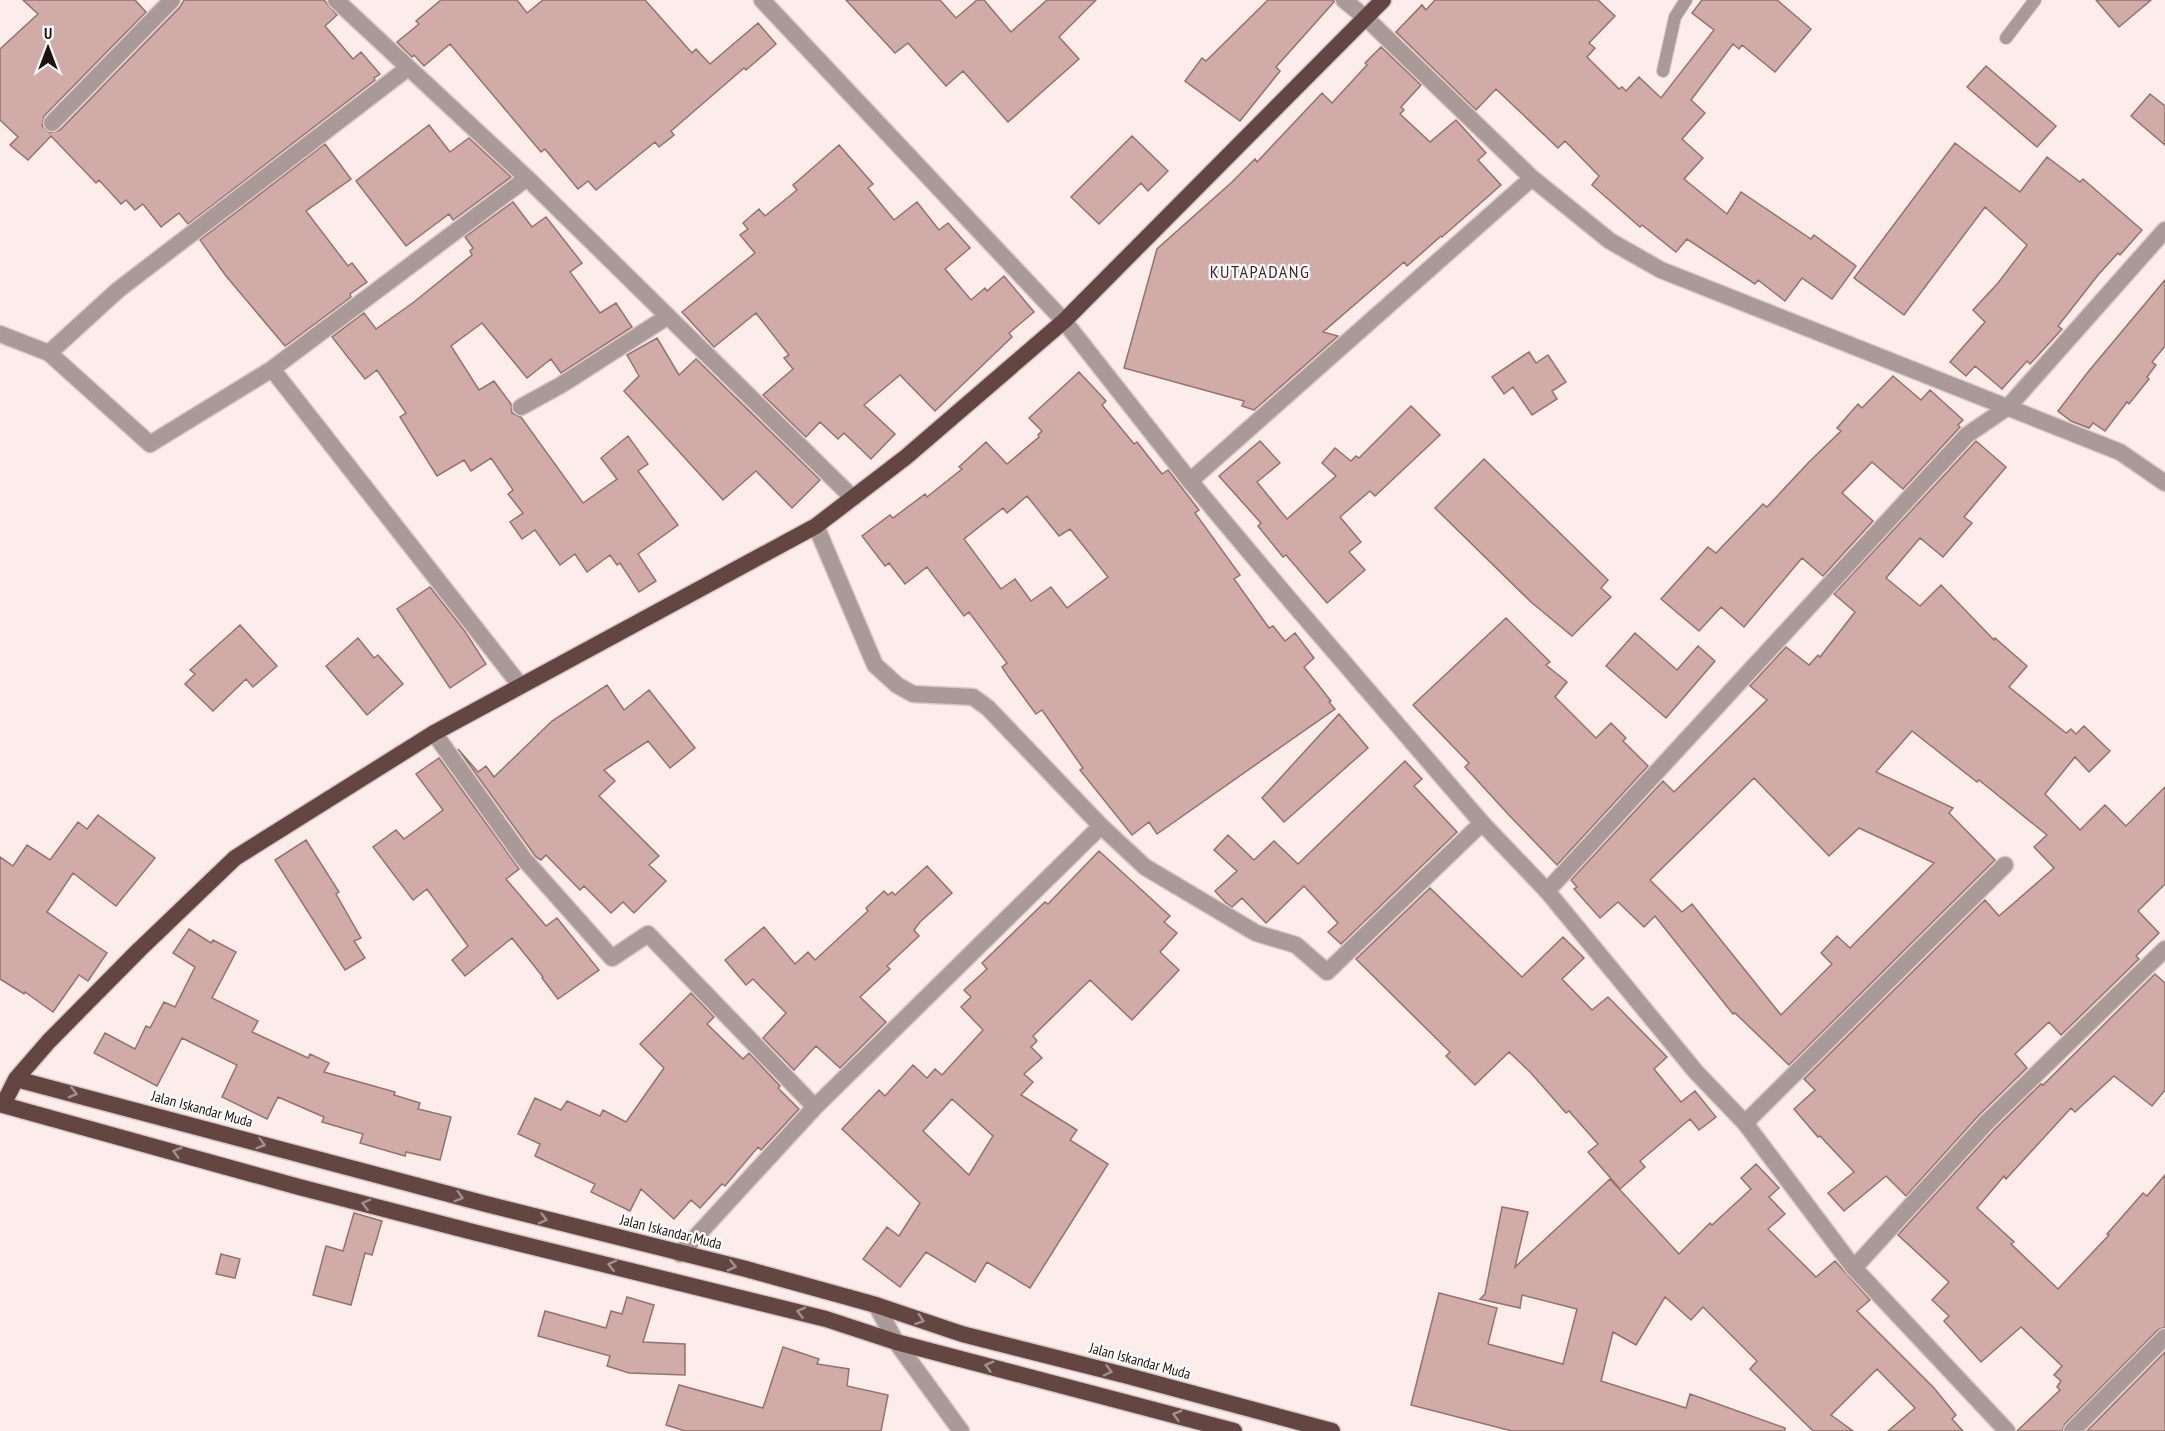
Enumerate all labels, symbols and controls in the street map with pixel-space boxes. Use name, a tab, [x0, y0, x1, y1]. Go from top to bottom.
north arrow	[18, 18, 78, 78]
text: U	[44, 23, 52, 43]
district label: KUTAPADANG	[1210, 260, 1310, 283]
one-way arrow	[67, 1086, 78, 1098]
street label: Jalan Iskandar Muda	[148, 1086, 255, 1131]
one-way arrow	[255, 1137, 266, 1149]
one-way arrow	[173, 1147, 183, 1159]
one-way arrow	[453, 1190, 464, 1202]
one-way arrow	[361, 1199, 371, 1211]
street label: Jalan Iskandar Muda	[617, 1209, 724, 1253]
one-way arrow	[537, 1212, 548, 1224]
one-way arrow	[727, 1258, 737, 1271]
one-way arrow	[607, 1260, 617, 1273]
one-way arrow	[796, 1307, 806, 1320]
one-way arrow	[914, 1312, 925, 1325]
street label: Jalan Iskandar Muda	[1086, 1338, 1193, 1383]
one-way arrow	[984, 1361, 994, 1373]
one-way arrow	[1103, 1363, 1113, 1376]
one-way arrow	[1172, 1410, 1182, 1423]

